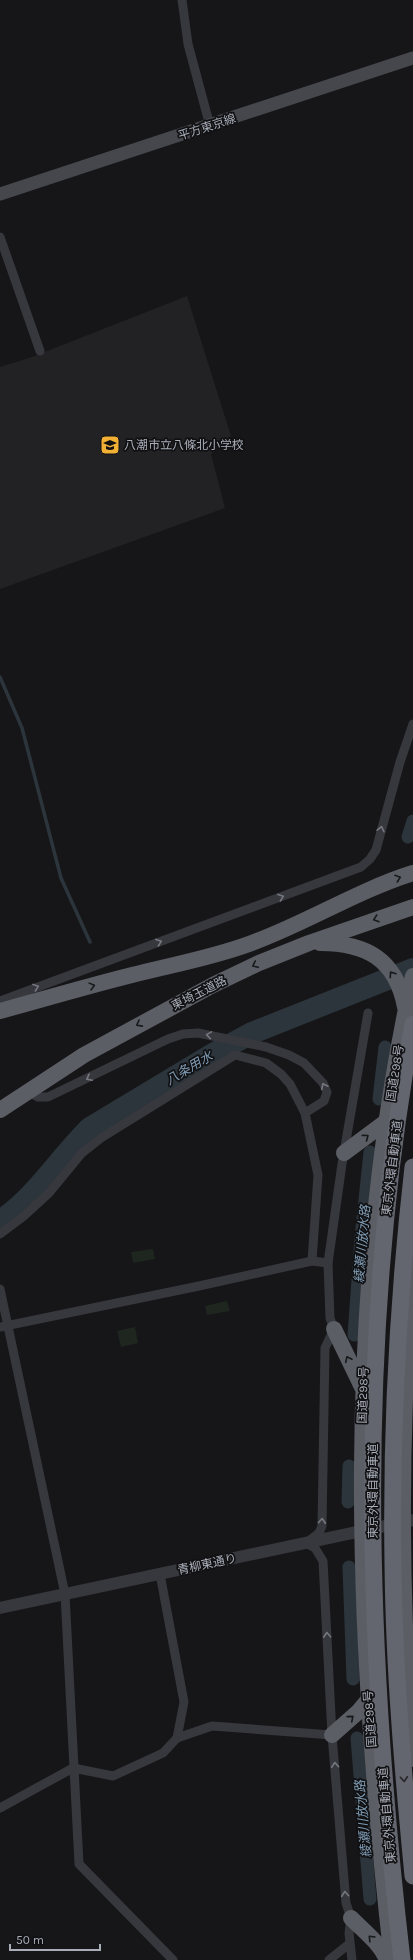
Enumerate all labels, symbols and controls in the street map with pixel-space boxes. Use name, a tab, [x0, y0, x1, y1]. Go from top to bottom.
street label: 平方東京線	[176, 111, 238, 143]
school or university icon: 八潮市立八條北小学校	[99, 434, 121, 456]
place label: 八潮市立八條北小学校	[124, 438, 244, 452]
one-way arrow	[377, 826, 385, 833]
one-way arrow	[394, 874, 401, 882]
one-way arrow	[277, 894, 284, 902]
one-way arrow	[373, 915, 380, 923]
one-way arrow	[155, 939, 162, 947]
one-way arrow	[251, 960, 259, 968]
one-way arrow	[390, 972, 397, 979]
street label: 東埼玉道路	[169, 973, 229, 1013]
one-way arrow	[88, 982, 95, 991]
one-way arrow	[33, 983, 40, 991]
one-way arrow	[135, 1019, 143, 1027]
one-way arrow	[206, 1031, 212, 1040]
street label: 国道298号	[384, 1044, 406, 1102]
water label: 八条用水	[163, 1047, 217, 1088]
one-way arrow	[86, 1073, 93, 1081]
one-way arrow	[321, 1083, 329, 1090]
street label: 東京外環自動車道	[379, 1119, 405, 1217]
one-way arrow	[362, 1134, 369, 1142]
water label: 綾瀬川放水路	[351, 1204, 373, 1284]
one-way arrow	[345, 1356, 353, 1363]
street label: 国道298号	[355, 1366, 371, 1424]
street label: 東京外環自動車道	[366, 1443, 380, 1539]
one-way arrow	[318, 1517, 327, 1524]
street label: 青柳東通り	[176, 1551, 238, 1577]
one-way arrow	[322, 1632, 331, 1638]
street label: 国道298号	[361, 1690, 379, 1748]
one-way arrow	[346, 1716, 354, 1723]
one-way arrow	[330, 1762, 339, 1768]
street label: 東京外環自動車道	[376, 1767, 398, 1863]
one-way arrow	[399, 1776, 408, 1782]
water label: 綾瀬川放水路	[352, 1779, 374, 1859]
one-way arrow	[340, 1891, 349, 1897]
scale bar	[10, 1926, 100, 1952]
text: 50 m	[16, 1933, 44, 1947]
one-way arrow	[368, 1935, 376, 1943]

